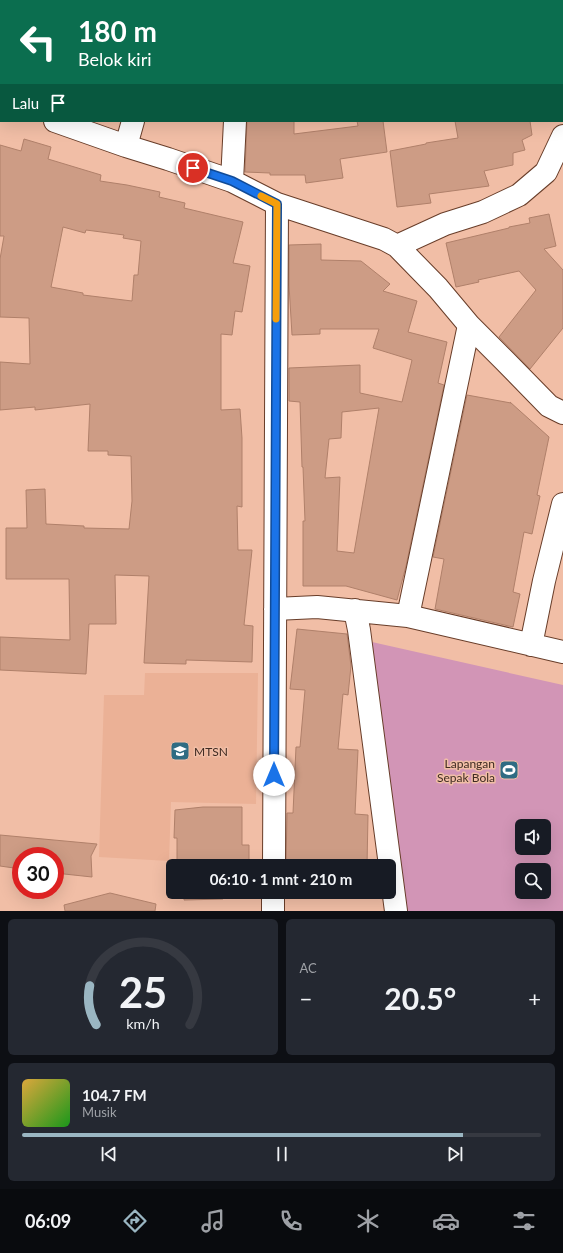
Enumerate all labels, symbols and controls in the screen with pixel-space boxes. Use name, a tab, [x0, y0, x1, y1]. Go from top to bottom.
text: 180 m	[78, 14, 157, 48]
icon: left	[12, 16, 64, 68]
text: Belok kiri	[78, 48, 152, 70]
icon: arrive	[47, 92, 69, 114]
text: Lalu	[12, 94, 39, 112]
pin	[176, 151, 210, 185]
icon: arrive	[182, 157, 204, 179]
school or university icon: MTSN	[169, 740, 191, 762]
place label: MTSN	[194, 744, 228, 759]
position arrow	[253, 754, 295, 796]
place label: Lapangan Sepak Bola	[437, 756, 495, 785]
sports icon: Lapangan Sepak Bola	[498, 759, 520, 781]
map controls	[515, 819, 551, 899]
button: sound	[515, 819, 551, 855]
speed limit sign: 30	[12, 847, 64, 899]
button: search	[515, 863, 551, 899]
text: 06:10 · 1 mnt · 210 m	[210, 870, 352, 888]
text: AC	[300, 960, 317, 976]
text: 25	[119, 967, 167, 1017]
text: 20.5°	[384, 980, 456, 1016]
text: −	[300, 985, 312, 1012]
text: +	[528, 985, 541, 1012]
text: km/h	[126, 1015, 159, 1032]
text: 104.7 FM	[82, 1086, 147, 1104]
text: Musik	[82, 1104, 117, 1120]
icon: previous	[98, 1143, 120, 1165]
icon: pause	[271, 1143, 293, 1165]
icon: next	[444, 1143, 466, 1165]
icon: directions	[121, 1207, 149, 1235]
icon: music	[199, 1207, 227, 1235]
icon: phone	[277, 1207, 305, 1235]
icon: climate	[354, 1207, 382, 1235]
icon: car	[432, 1207, 460, 1235]
icon: filters	[510, 1207, 538, 1235]
text: 06:09	[25, 1210, 71, 1232]

